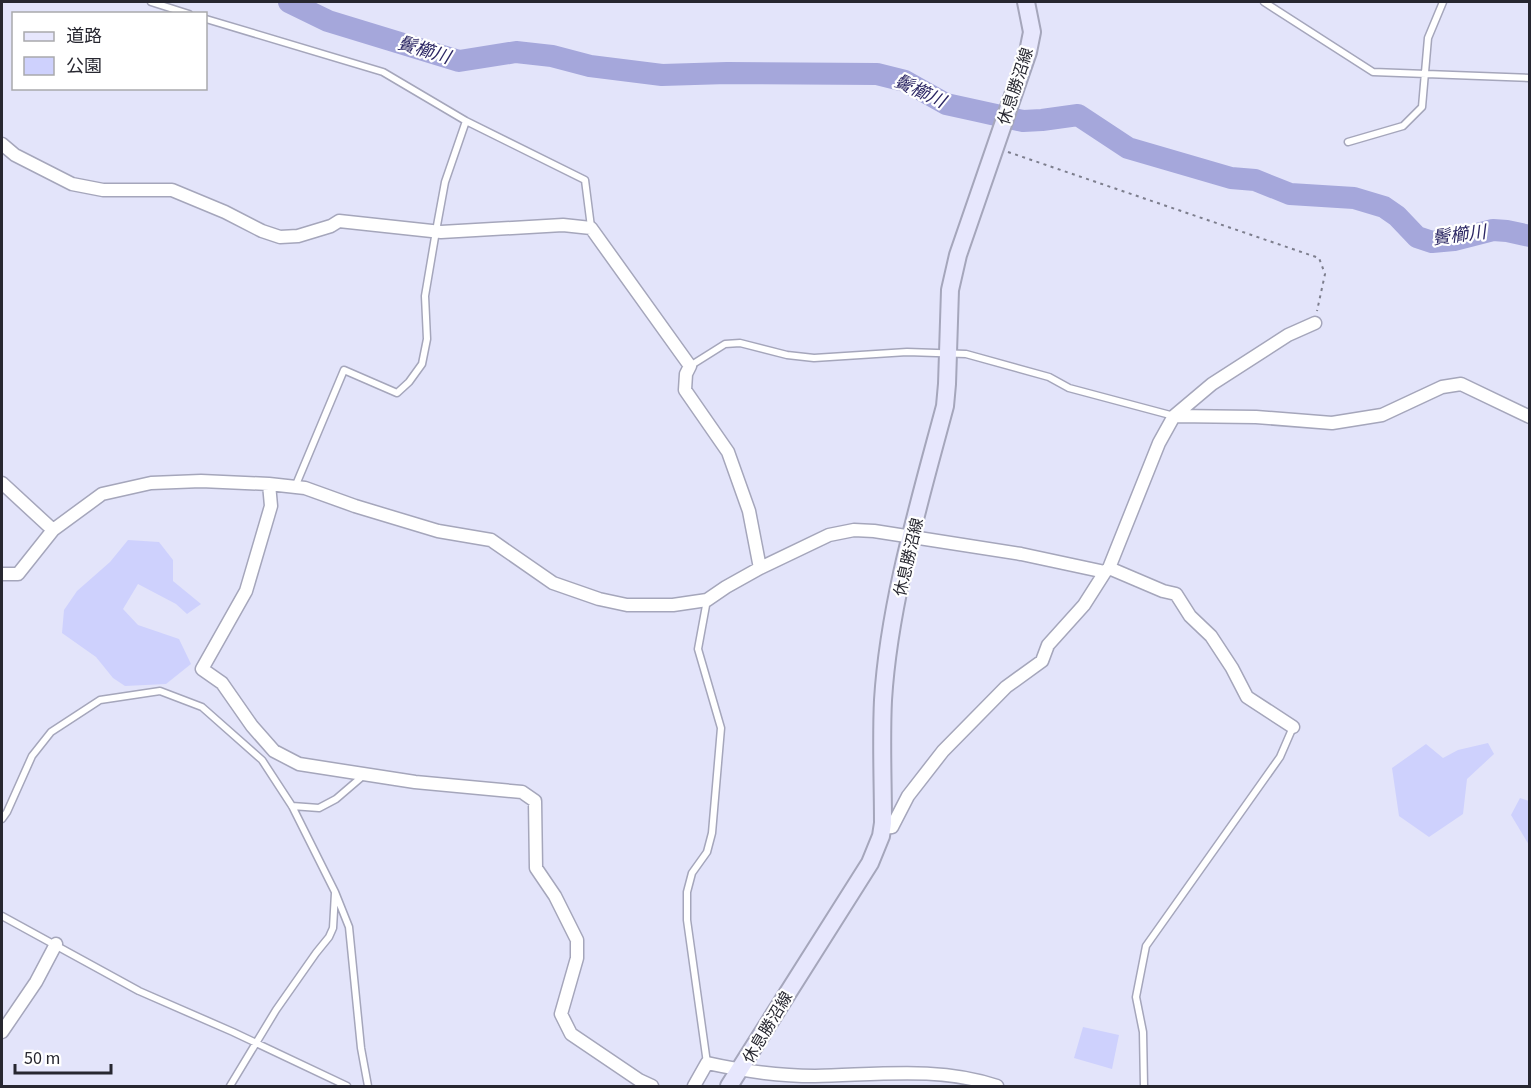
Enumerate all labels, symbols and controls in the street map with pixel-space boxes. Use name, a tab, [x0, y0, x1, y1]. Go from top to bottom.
legend	[12, 12, 207, 90]
text: 道路	[66, 24, 102, 49]
water label: 鬢櫛川	[394, 31, 455, 71]
street label: 休息勝沼線	[993, 45, 1039, 128]
text: 公園	[66, 54, 102, 79]
water label: 鬢櫛川	[890, 69, 951, 115]
water label: 鬢櫛川	[1431, 220, 1489, 251]
street label: 休息勝沼線	[889, 516, 929, 599]
street label: 休息勝沼線	[738, 988, 798, 1067]
scale bar	[15, 1037, 111, 1075]
text: 50 m	[24, 1046, 60, 1071]

